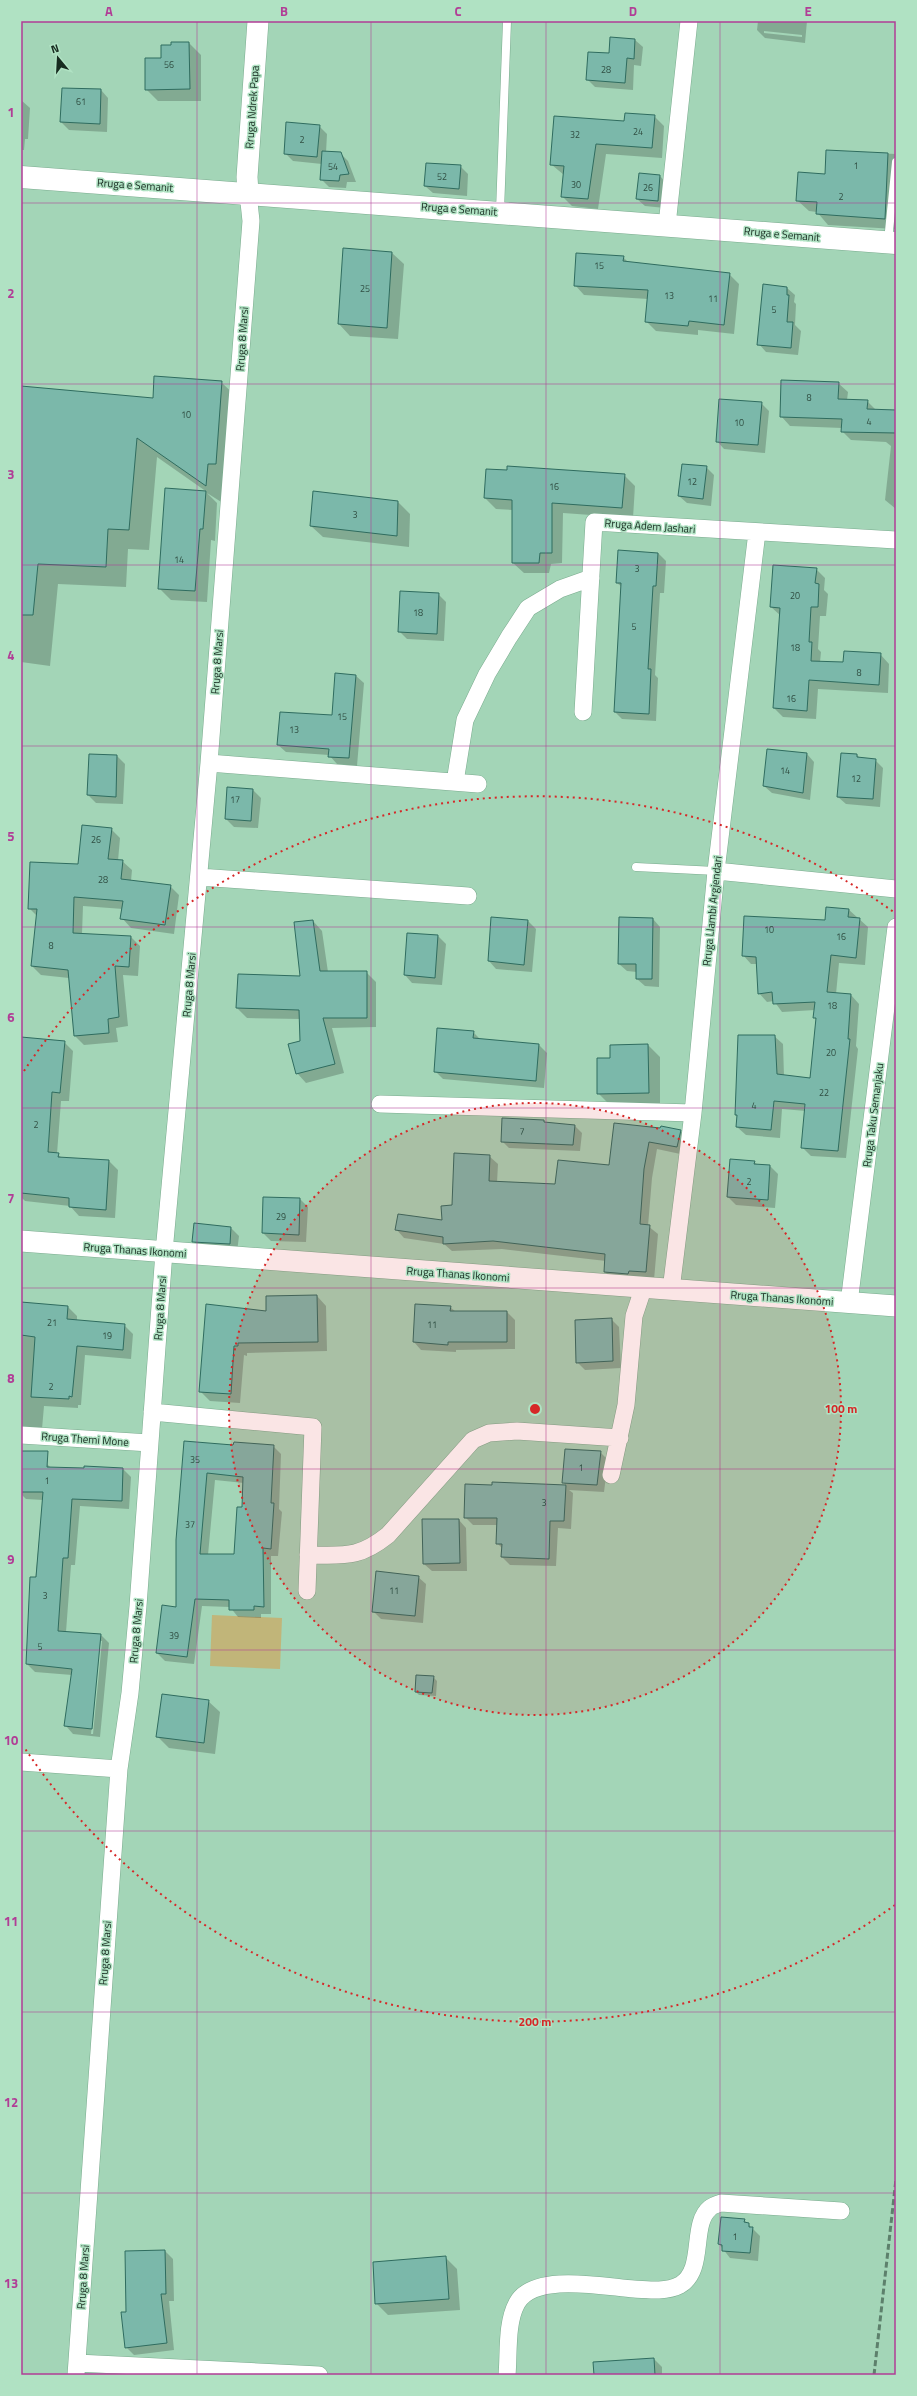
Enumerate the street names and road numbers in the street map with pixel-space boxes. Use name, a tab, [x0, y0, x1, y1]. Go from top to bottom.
street label: Rruga Ndrek Papa	[241, 64, 263, 149]
street label: Rruga e Semanit	[96, 174, 174, 196]
street label: Rruga e Semanit	[420, 198, 498, 220]
street label: Rruga e Semanit	[743, 223, 821, 245]
street label: Rruga 8 Marsi	[232, 306, 252, 372]
street label: Rruga Adem Jashari	[604, 515, 696, 537]
street label: Rruga 8 Marsi	[207, 629, 227, 695]
street label: Rruga Llambi Argjendari	[698, 855, 726, 967]
street label: Rruga 8 Marsi	[178, 952, 200, 1018]
street label: Rruga Taku Semanjaku	[859, 1062, 887, 1168]
street label: Rruga Thanas Ikonomi	[83, 1238, 187, 1262]
street label: Rruga Thanas Ikonomi	[406, 1262, 510, 1286]
street label: Rruga 8 Marsi	[150, 1275, 170, 1341]
street label: Rruga Thanas Ikonomi	[730, 1286, 834, 1310]
street label: Rruga Themi Mone	[41, 1428, 130, 1450]
street label: Rruga 8 Marsi	[125, 1598, 147, 1664]
street label: Rruga 8 Marsi	[95, 1920, 115, 1986]
street label: Rruga 8 Marsi	[73, 2244, 93, 2310]

